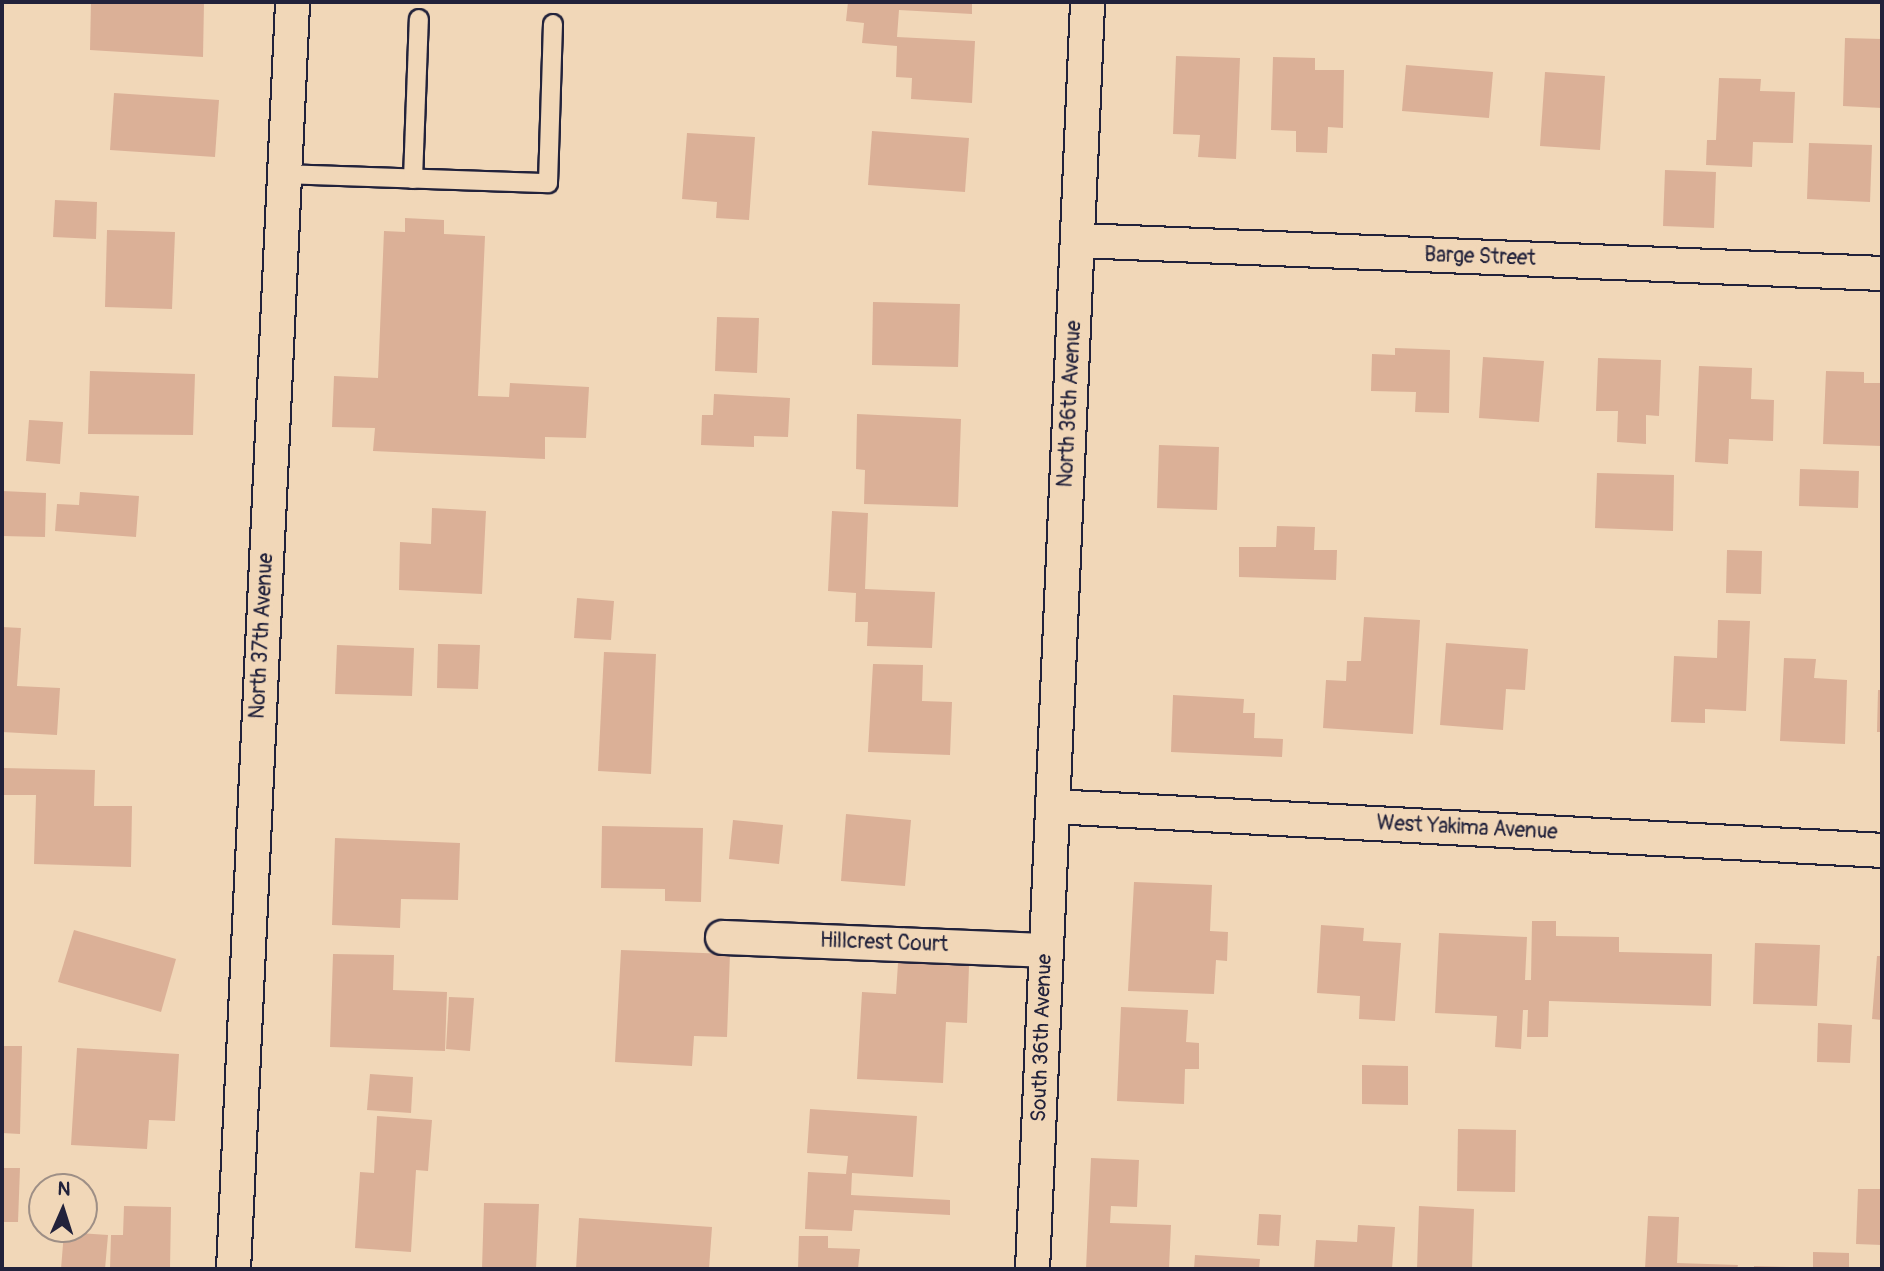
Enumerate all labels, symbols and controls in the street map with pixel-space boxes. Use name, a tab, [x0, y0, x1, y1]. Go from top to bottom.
street label: Barge Street	[1424, 242, 1536, 272]
street label: North 36th Avenue	[1053, 320, 1087, 488]
street label: North 37th Avenue	[245, 552, 279, 720]
street label: West Yakima Avenue	[1376, 811, 1558, 845]
street label: Hillcrest Court	[819, 928, 949, 958]
street label: South 36th Avenue	[1026, 953, 1058, 1123]
north arrow	[28, 1173, 98, 1243]
text: N	[57, 1177, 71, 1201]

